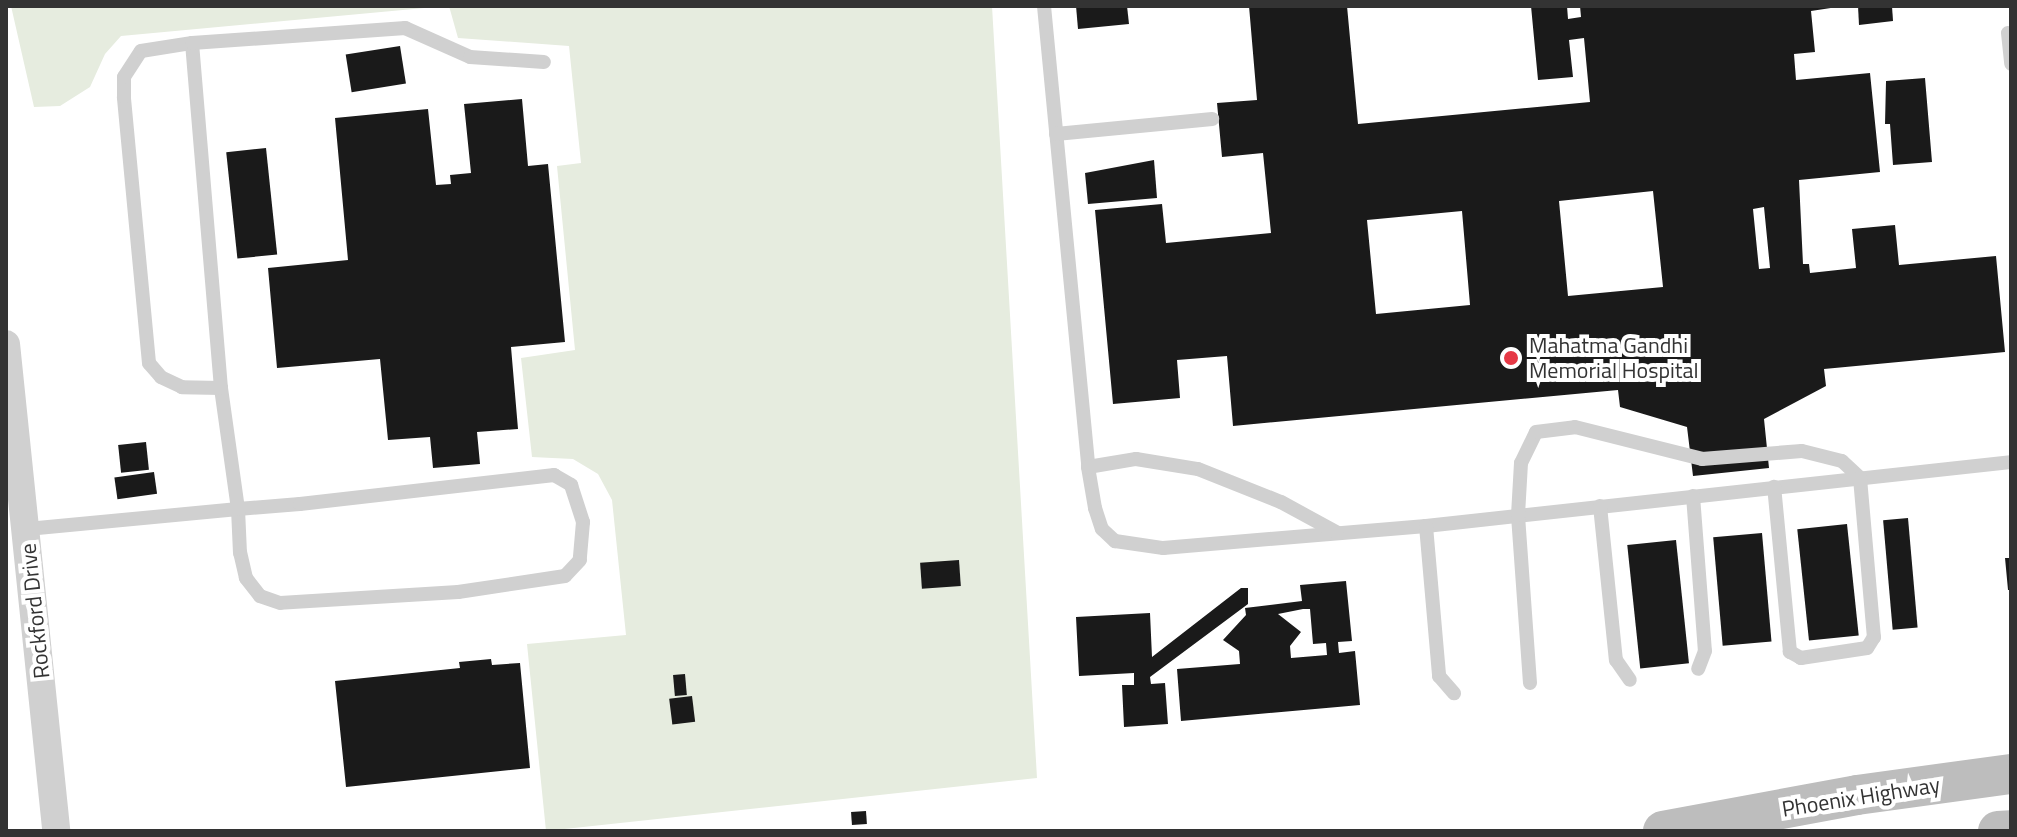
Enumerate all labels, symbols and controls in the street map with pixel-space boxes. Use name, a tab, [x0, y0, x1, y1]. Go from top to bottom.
place label: Mahatma Gandhi Memorial Hospital	[1529, 332, 1699, 384]
marker: Mahatma Gandhi Memorial Hospital	[1500, 347, 1522, 369]
street label: Rockford Drive	[15, 542, 55, 680]
street label: Phoenix Highway	[1780, 771, 1942, 823]

